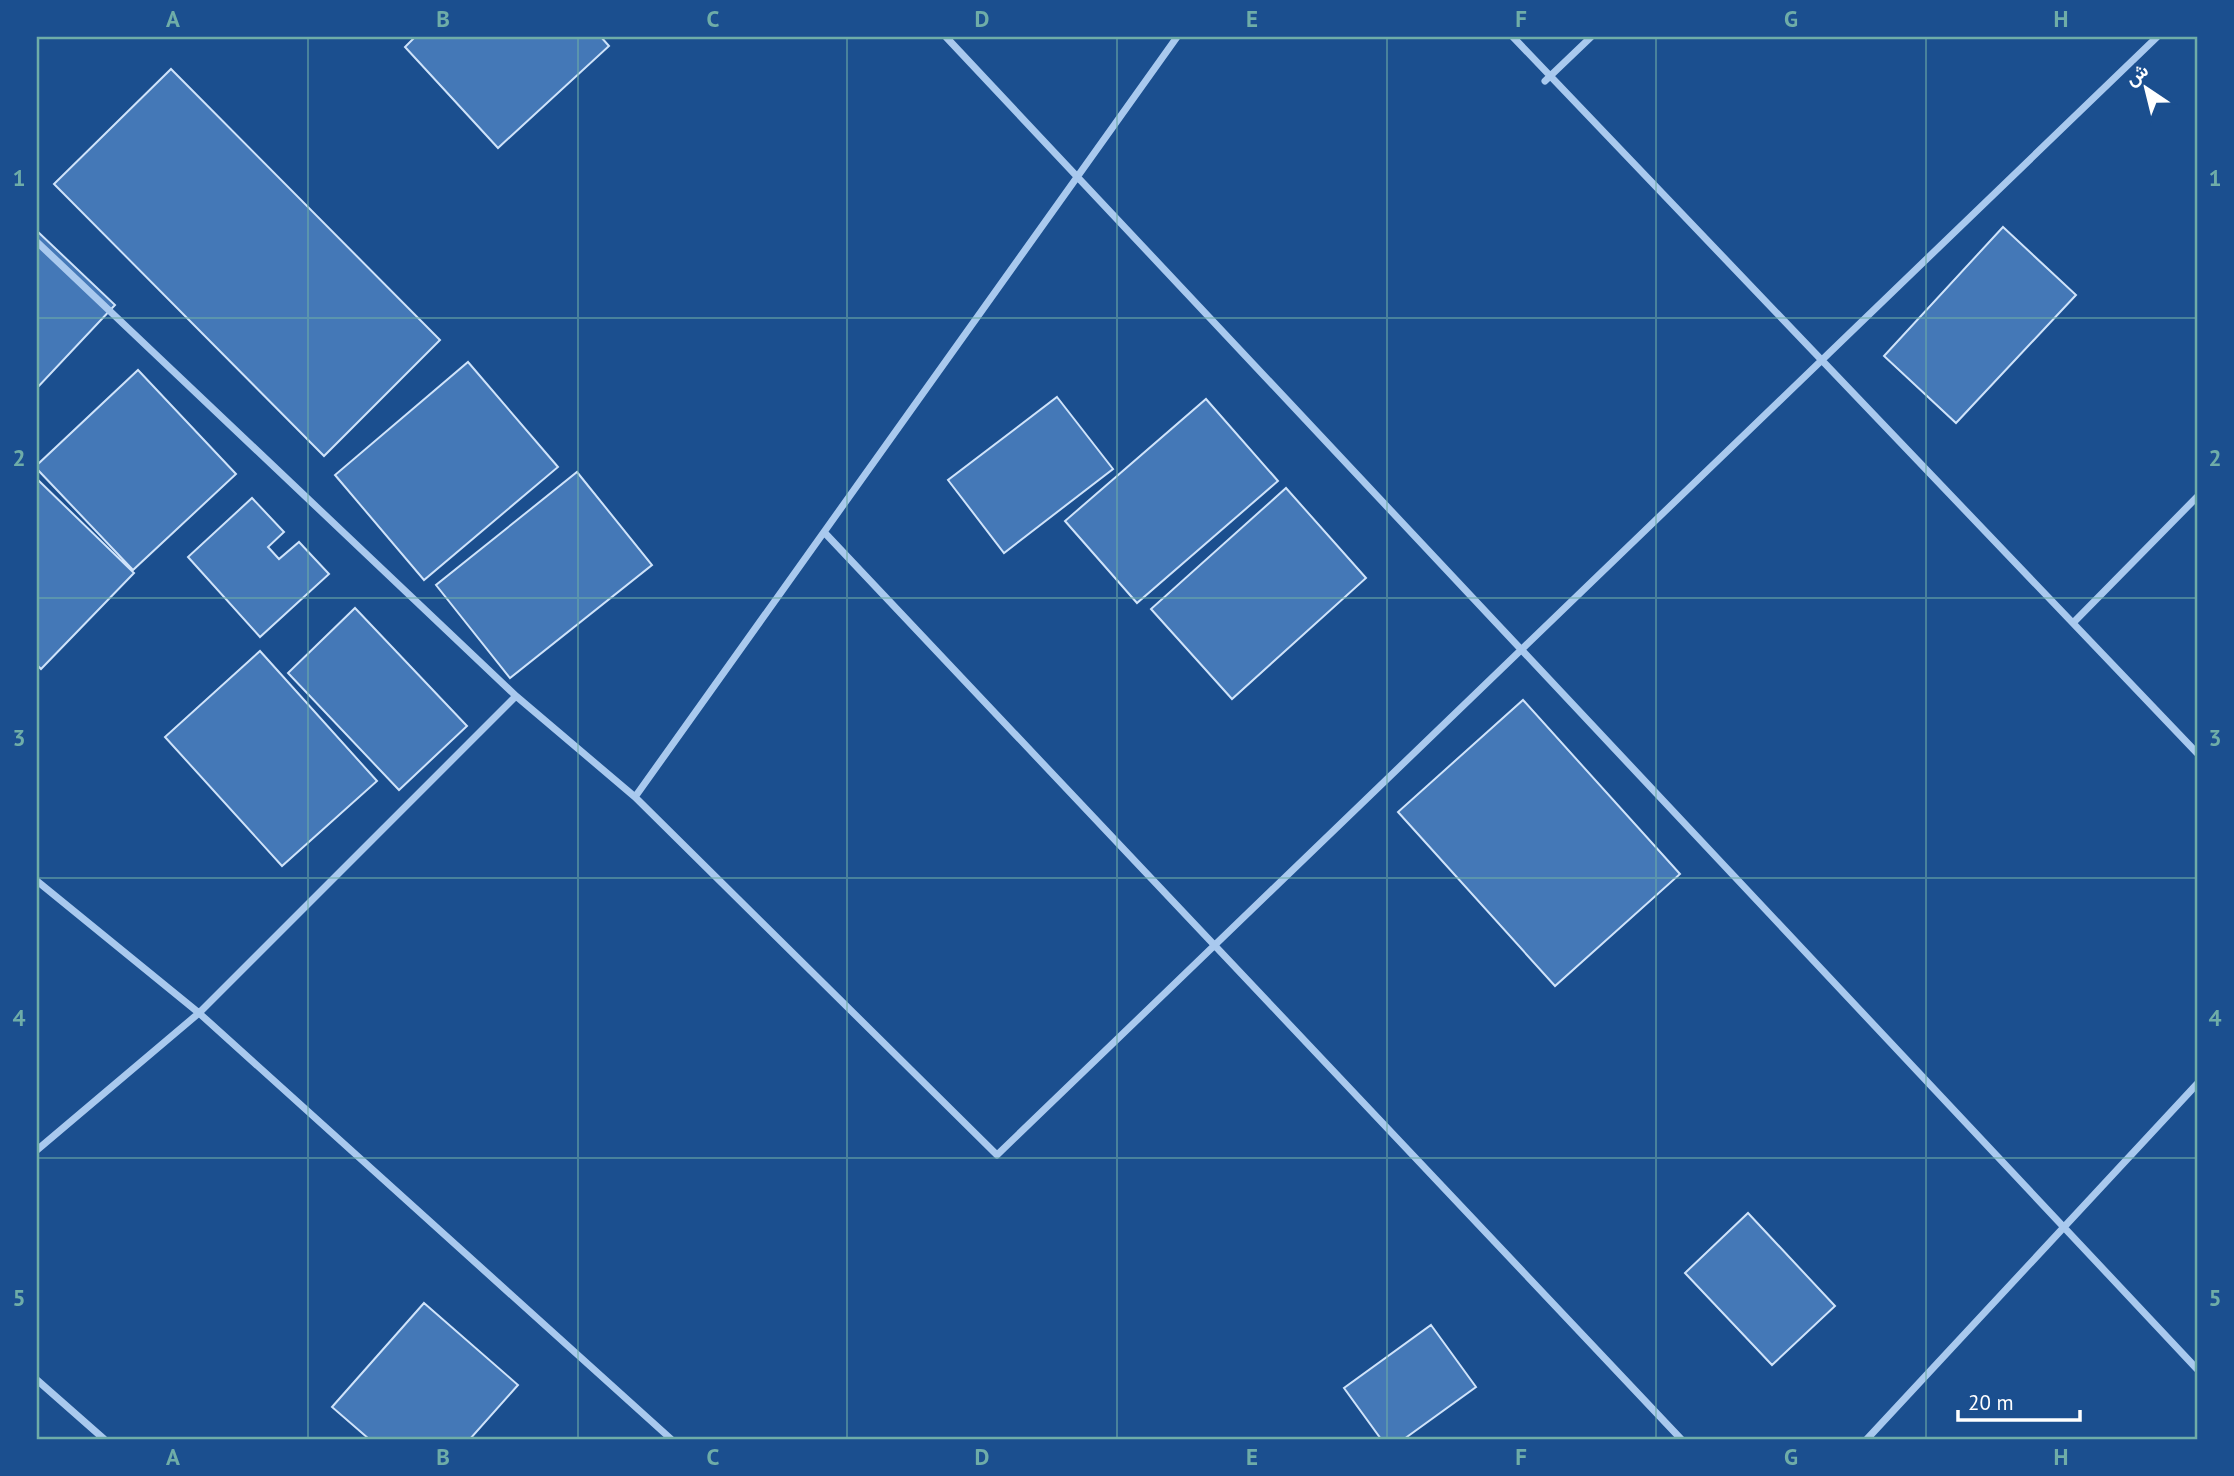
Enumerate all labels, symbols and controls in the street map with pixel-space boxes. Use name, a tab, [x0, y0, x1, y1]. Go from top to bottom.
text: A	[166, 4, 180, 33]
text: B	[436, 4, 450, 33]
text: C	[707, 4, 720, 33]
text: D	[975, 4, 989, 33]
text: E	[1246, 4, 1258, 33]
text: F	[1515, 4, 1527, 33]
text: G	[1784, 4, 1798, 33]
text: H	[2054, 4, 2068, 33]
north arrow	[2112, 52, 2182, 122]
text: ش	[2120, 58, 2153, 90]
text: 1	[12, 163, 26, 192]
text: 1	[2208, 163, 2222, 192]
text: 2	[12, 443, 26, 472]
text: 2	[2208, 443, 2222, 472]
text: 3	[12, 723, 26, 752]
text: 3	[2208, 723, 2222, 752]
text: 4	[12, 1003, 26, 1032]
text: 4	[2208, 1003, 2222, 1032]
text: 5	[12, 1283, 26, 1312]
text: 5	[2208, 1283, 2222, 1312]
scale bar	[1958, 1378, 2080, 1422]
text: 20 m	[1968, 1389, 2014, 1416]
text: A	[166, 1442, 180, 1471]
text: B	[436, 1442, 450, 1471]
text: C	[707, 1442, 720, 1471]
text: D	[975, 1442, 989, 1471]
text: E	[1246, 1442, 1258, 1471]
text: F	[1515, 1442, 1527, 1471]
text: G	[1784, 1442, 1798, 1471]
text: H	[2054, 1442, 2068, 1471]

